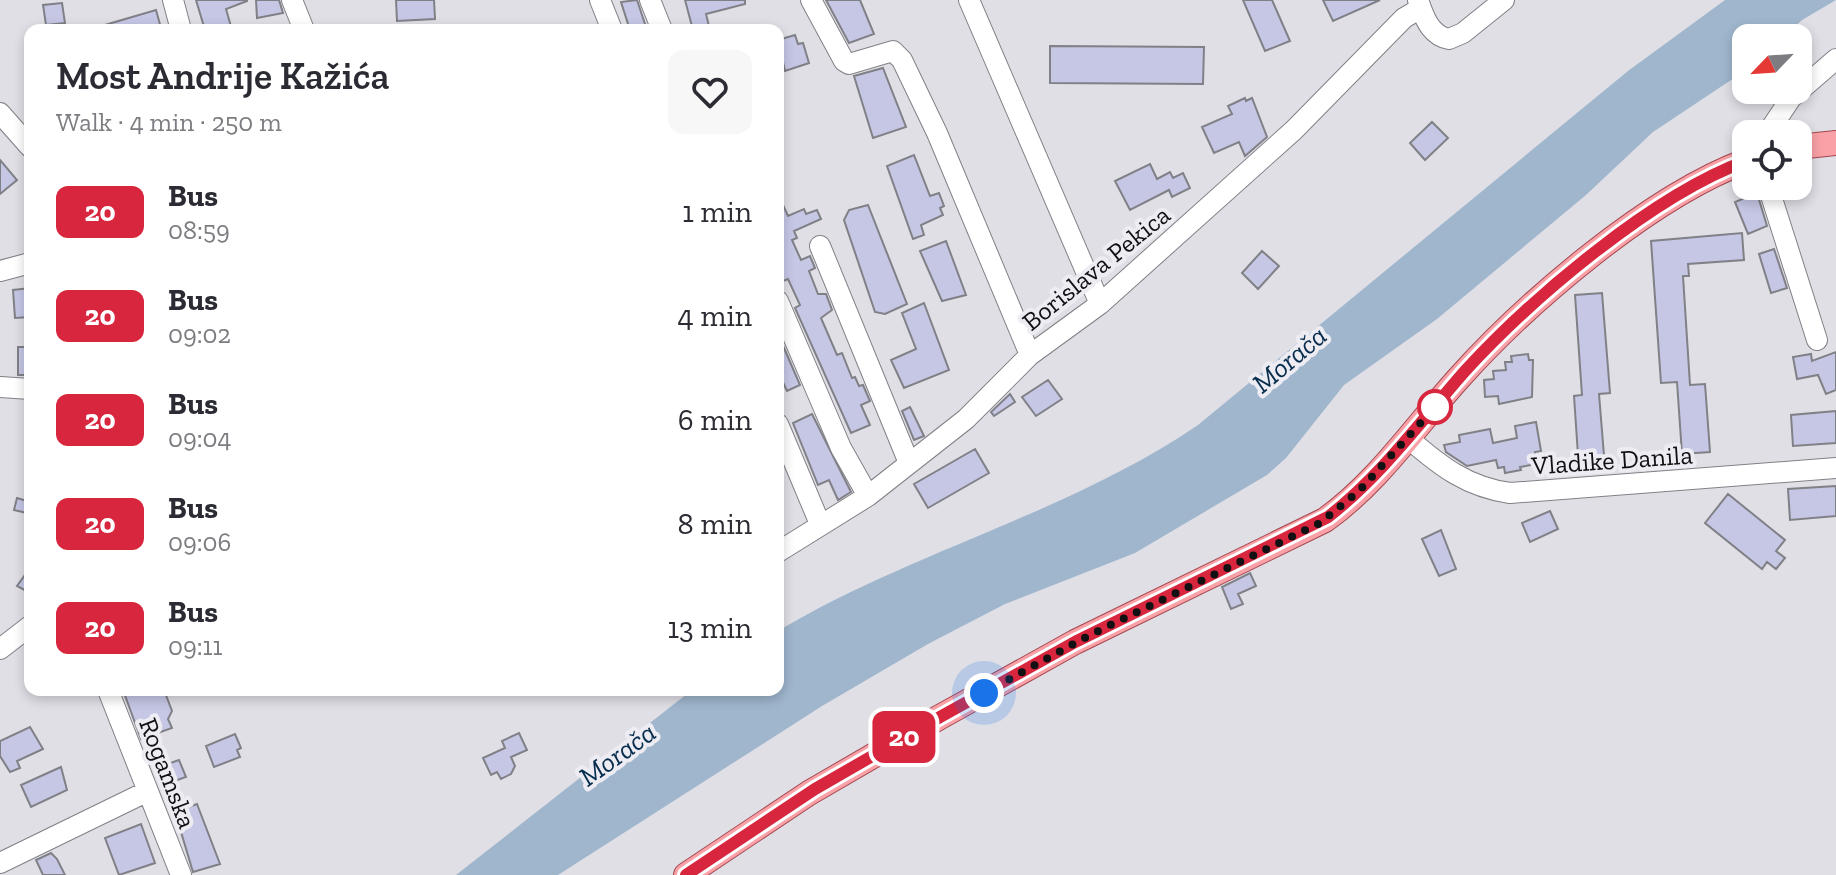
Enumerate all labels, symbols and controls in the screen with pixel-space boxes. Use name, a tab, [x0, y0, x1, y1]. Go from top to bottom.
north arrow	[1732, 24, 1812, 104]
map controls	[1732, 24, 1812, 200]
button: heart	[668, 50, 752, 134]
text: Most Andrije Kažića	[56, 53, 390, 99]
text: Walk · 4 min · 250 m	[56, 106, 282, 138]
button: locate	[1732, 120, 1812, 200]
text: Bus	[168, 178, 218, 214]
text: 1 min	[682, 194, 752, 230]
text: 20	[84, 195, 116, 228]
street label: Borislava Pekica	[1016, 198, 1177, 337]
text: 08:59	[168, 214, 230, 246]
text: Bus	[168, 282, 218, 318]
text: 4 min	[678, 298, 752, 334]
text: 20	[84, 299, 116, 332]
text: 09:02	[168, 318, 231, 350]
water label: Morača	[1245, 319, 1333, 400]
text: Bus	[168, 386, 218, 422]
unlabelled marker	[1418, 390, 1452, 424]
text: 6 min	[678, 402, 752, 438]
text: 20	[84, 403, 116, 436]
text: 09:04	[168, 422, 232, 454]
street label: Vladike Danila	[1529, 438, 1694, 482]
text: Bus	[168, 490, 218, 526]
text: 8 min	[678, 506, 752, 542]
text: 20	[84, 507, 116, 540]
text: 09:06	[168, 526, 231, 558]
text: Bus	[168, 594, 218, 630]
text: 13 min	[667, 610, 752, 646]
text: 20	[84, 611, 116, 644]
text: 09:11	[168, 630, 223, 662]
your location	[964, 673, 1004, 713]
line badge: 20	[868, 711, 940, 763]
street label: Rogamska	[132, 713, 204, 833]
water label: Morača	[572, 716, 662, 793]
text: 20	[888, 720, 920, 753]

